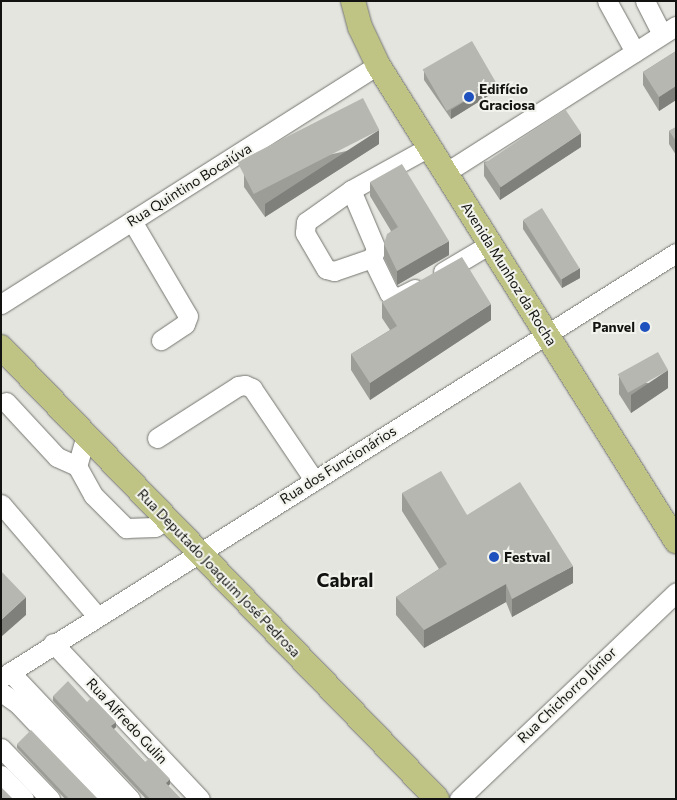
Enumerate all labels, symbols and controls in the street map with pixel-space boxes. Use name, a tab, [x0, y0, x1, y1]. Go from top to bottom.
place label: Edifício Graciosa	[479, 81, 535, 114]
marker: Edifício Graciosa	[463, 91, 475, 103]
street label: Rua Quintino Bocaiúva	[124, 140, 254, 230]
street label: Avenida Munhoz da Rocha	[458, 199, 560, 349]
place label: Panvel	[592, 319, 635, 335]
marker: Panvel	[639, 321, 651, 333]
street label: Rua dos Funcionários	[277, 422, 399, 508]
street label: Rua Deputado Joaquim José Pedrosa	[134, 485, 304, 661]
place label: Festval	[504, 549, 550, 565]
marker: Festval	[488, 551, 500, 563]
district label: Cabral	[316, 569, 374, 591]
street label: Rua Chichorro Júnior	[514, 643, 620, 747]
street label: Rua Alfredo Gulin	[83, 675, 171, 767]

